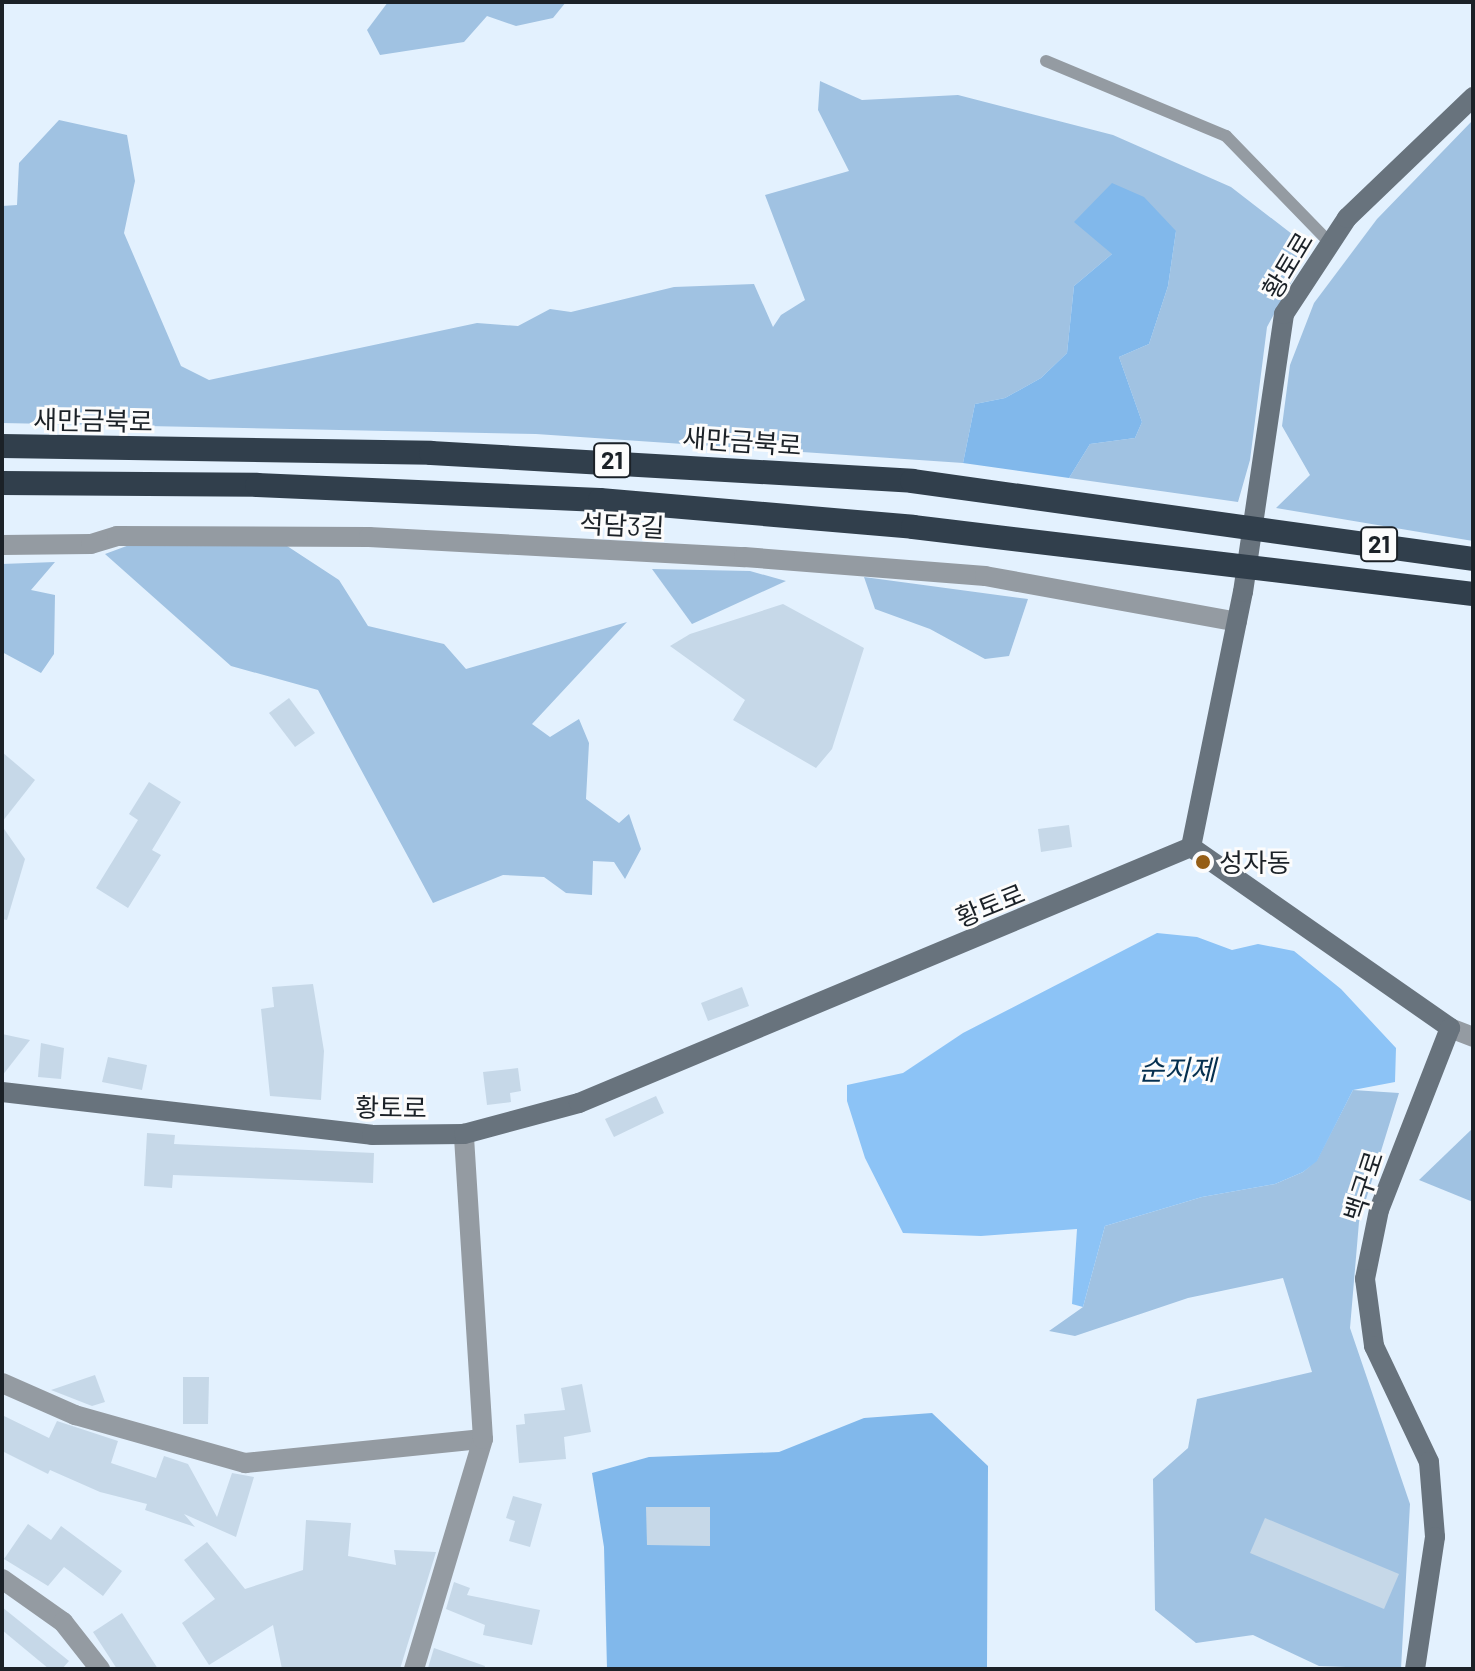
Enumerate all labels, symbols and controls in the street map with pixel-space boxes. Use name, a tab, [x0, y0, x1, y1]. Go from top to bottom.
street label: 황토로	[1255, 226, 1319, 304]
street label: 새만금북로	[33, 403, 153, 437]
street label: 새만금북로	[681, 421, 803, 461]
road number: 21	[592, 440, 632, 480]
street label: 석담3길	[579, 507, 665, 543]
road number: 21	[1359, 524, 1399, 564]
place label: 성자동	[1219, 846, 1291, 878]
marker: 성자동	[1194, 853, 1212, 871]
street label: 황토로	[951, 877, 1029, 933]
water label: 순지제	[1138, 1052, 1216, 1086]
street label: 황토로	[355, 1091, 427, 1123]
street label: 백구로	[1337, 1147, 1389, 1225]

